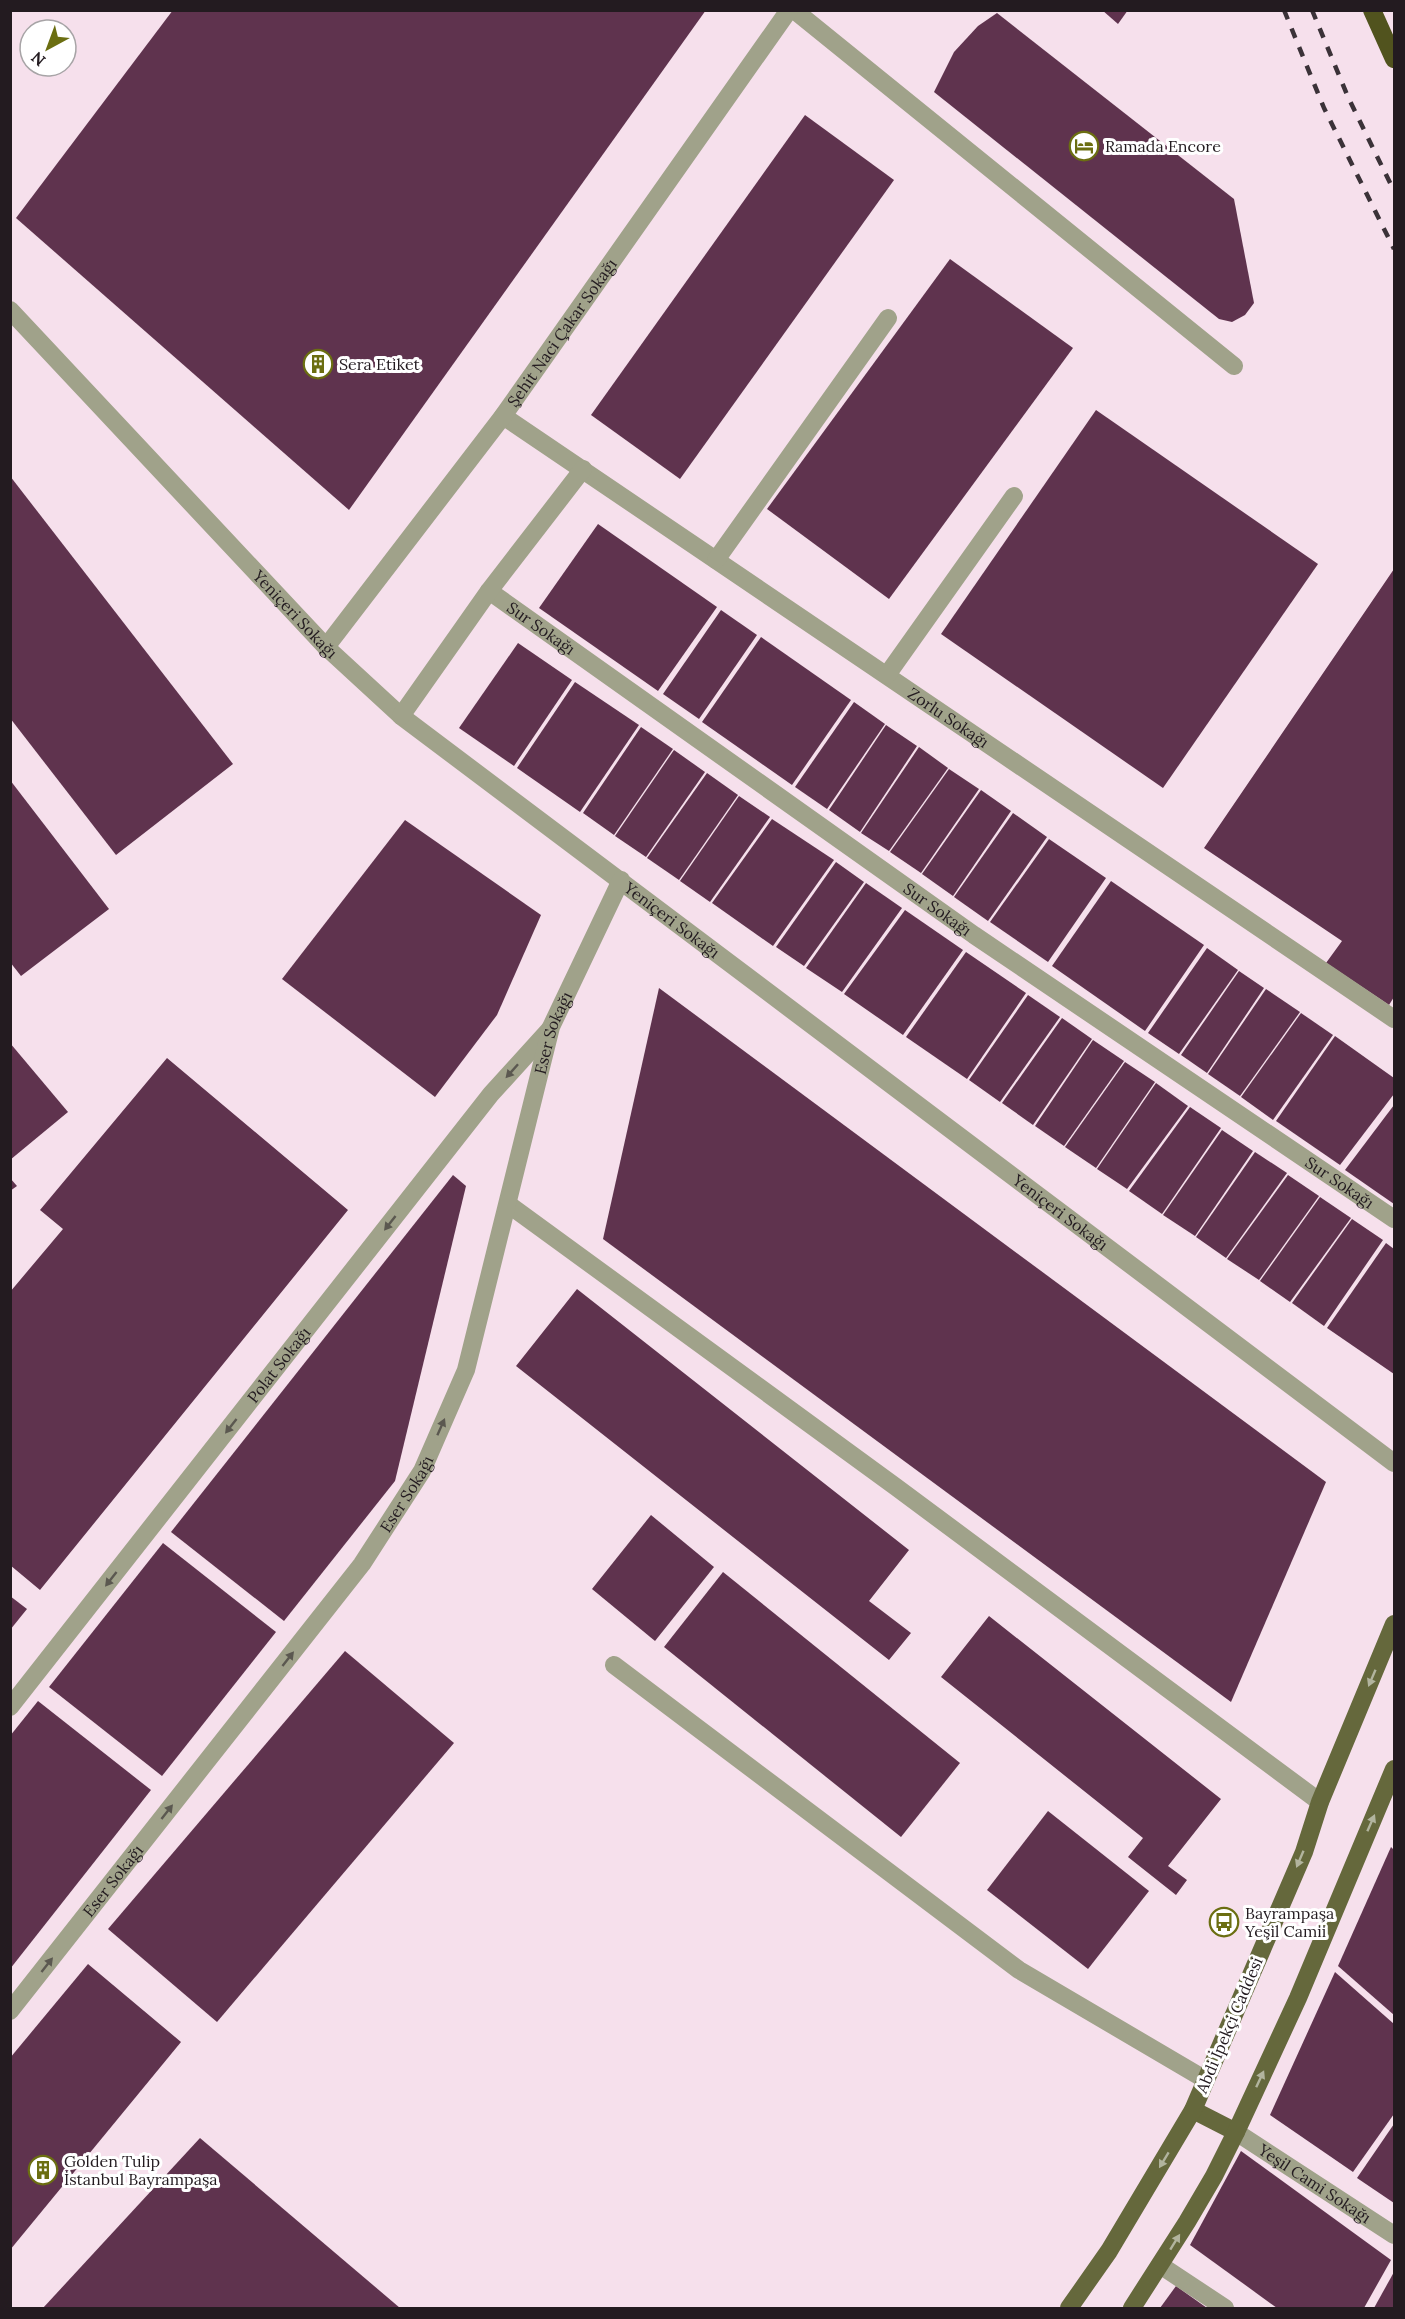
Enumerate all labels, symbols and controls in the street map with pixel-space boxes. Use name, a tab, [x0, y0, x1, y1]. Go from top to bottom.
north arrow	[18, 18, 78, 78]
text: N	[27, 48, 49, 71]
hotel icon: Ramada Encore	[1068, 130, 1100, 162]
place label: Ramada Encore	[1105, 136, 1221, 156]
street label: Şehit Naci Çakar Sokağı	[503, 255, 621, 411]
building icon: Sera Etiket	[302, 348, 334, 380]
place label: Sera Etiket	[339, 354, 421, 374]
street label: Yeniçeri Sokağı	[248, 565, 342, 663]
street label: Sur Sokağı	[503, 597, 579, 659]
street label: Zorlu Sokağı	[904, 683, 993, 752]
street label: Yeniçeri Sokağı	[620, 877, 724, 962]
street label: Sur Sokağı	[900, 878, 976, 940]
street label: Eser Sokağı	[530, 988, 576, 1076]
one-way arrow	[506, 1063, 519, 1078]
street label: Sur Sokağı	[1301, 1152, 1378, 1213]
street label: Yeniçeri Sokağı	[1008, 1169, 1112, 1254]
one-way arrow	[384, 1215, 397, 1231]
street label: Polat Sokağı	[243, 1323, 314, 1407]
one-way arrow	[225, 1418, 237, 1434]
one-way arrow	[437, 1418, 447, 1436]
street label: Eser Sokağı	[375, 1453, 437, 1536]
one-way arrow	[105, 1572, 117, 1587]
one-way arrow	[281, 1651, 293, 1666]
one-way arrow	[1367, 1669, 1377, 1687]
one-way arrow	[161, 1804, 174, 1820]
one-way arrow	[1366, 1814, 1376, 1832]
street label: Eser Sokağı	[78, 1841, 147, 1921]
one-way arrow	[1295, 1850, 1304, 1868]
place label: Bayrampaşa Yeşil Camii	[1244, 1903, 1334, 1941]
bus stop icon: Bayrampaşa Yeşil Camii	[1208, 1906, 1240, 1938]
street label: Abdi İpekçi Caddesi	[1191, 1954, 1267, 2097]
one-way arrow	[40, 1957, 53, 1973]
one-way arrow	[1255, 2070, 1265, 2088]
street label: Yeşil Cami Sokağı	[1254, 2139, 1375, 2227]
place label: Golden Tulip İstanbul Bayrampaşa	[64, 2151, 218, 2189]
one-way arrow	[1160, 2152, 1170, 2169]
building icon: Golden Tulip İstanbul Bayrampaşa	[27, 2154, 59, 2186]
one-way arrow	[1169, 2234, 1181, 2250]

